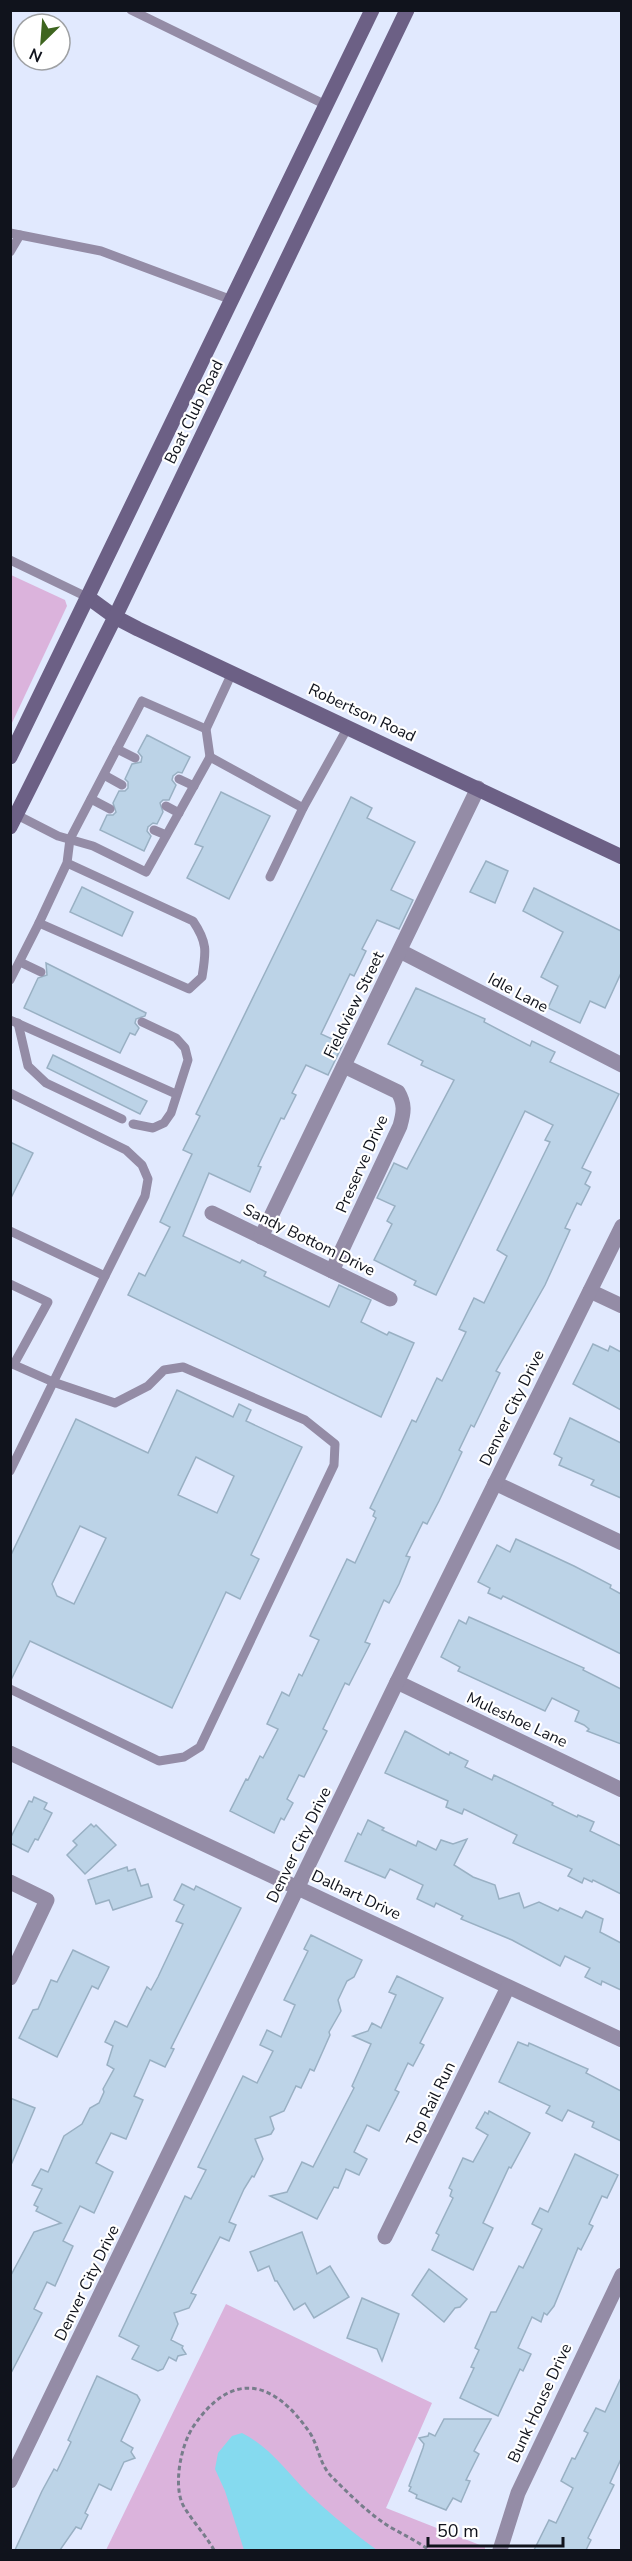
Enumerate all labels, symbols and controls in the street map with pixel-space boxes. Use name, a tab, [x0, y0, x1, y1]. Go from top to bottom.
north arrow	[12, 12, 72, 72]
text: N	[26, 42, 46, 67]
street label: Boat Club Road	[159, 356, 229, 468]
street label: Robertson Road	[305, 679, 419, 747]
street label: Fieldview Street	[319, 947, 390, 1062]
street label: Idle Lane	[484, 968, 552, 1018]
street label: Preserve Drive	[331, 1111, 393, 1217]
street label: Sandy Bottom Drive	[239, 1198, 379, 1282]
street label: Denver City Drive	[474, 1346, 550, 1470]
street label: Muleshoe Lane	[463, 1687, 571, 1753]
street label: Denver City Drive	[261, 1783, 337, 1907]
street label: Dalhart Drive	[308, 1865, 404, 1925]
street label: Top Rail Run	[401, 2058, 461, 2150]
street label: Denver City Drive	[49, 2221, 125, 2345]
street label: Bunk House Drive	[503, 2340, 577, 2466]
scale bar	[428, 2510, 563, 2548]
text: 50 m	[437, 2519, 479, 2543]

